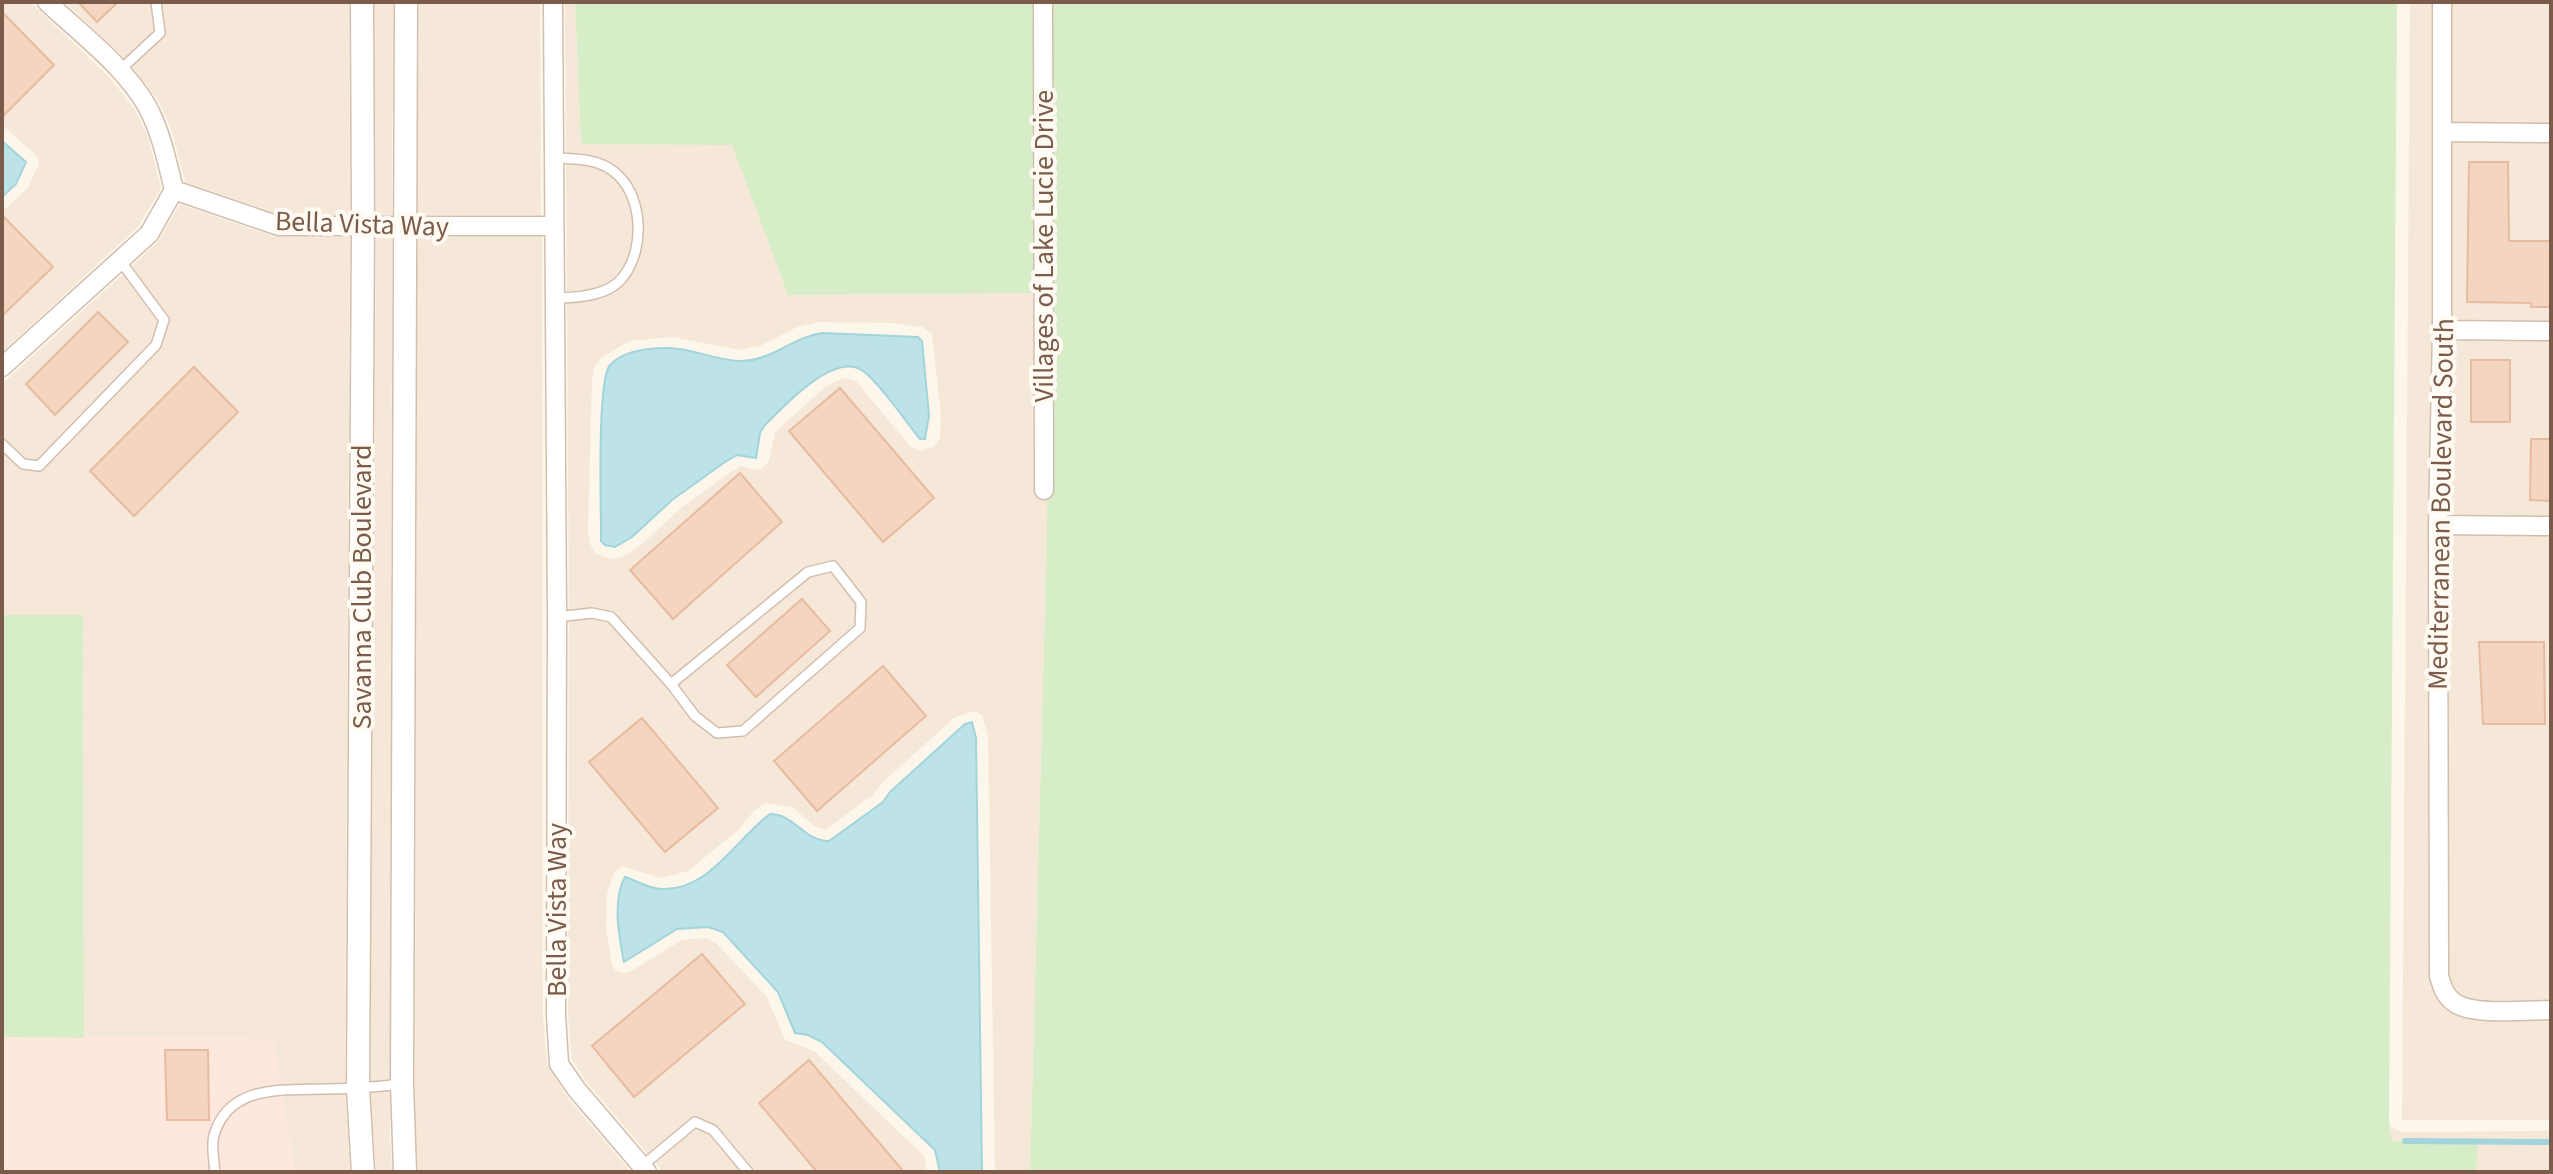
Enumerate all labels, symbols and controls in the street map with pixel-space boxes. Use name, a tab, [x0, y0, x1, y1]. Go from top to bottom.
street label: Villages of Lake Lucie Drive	[1024, 90, 1064, 402]
street label: Bella Vista Way	[274, 201, 450, 247]
street label: Mediterranean Boulevard South	[2418, 318, 2464, 690]
street label: Savanna Club Boulevard	[342, 444, 382, 730]
street label: Bella Vista Way	[537, 823, 577, 997]

